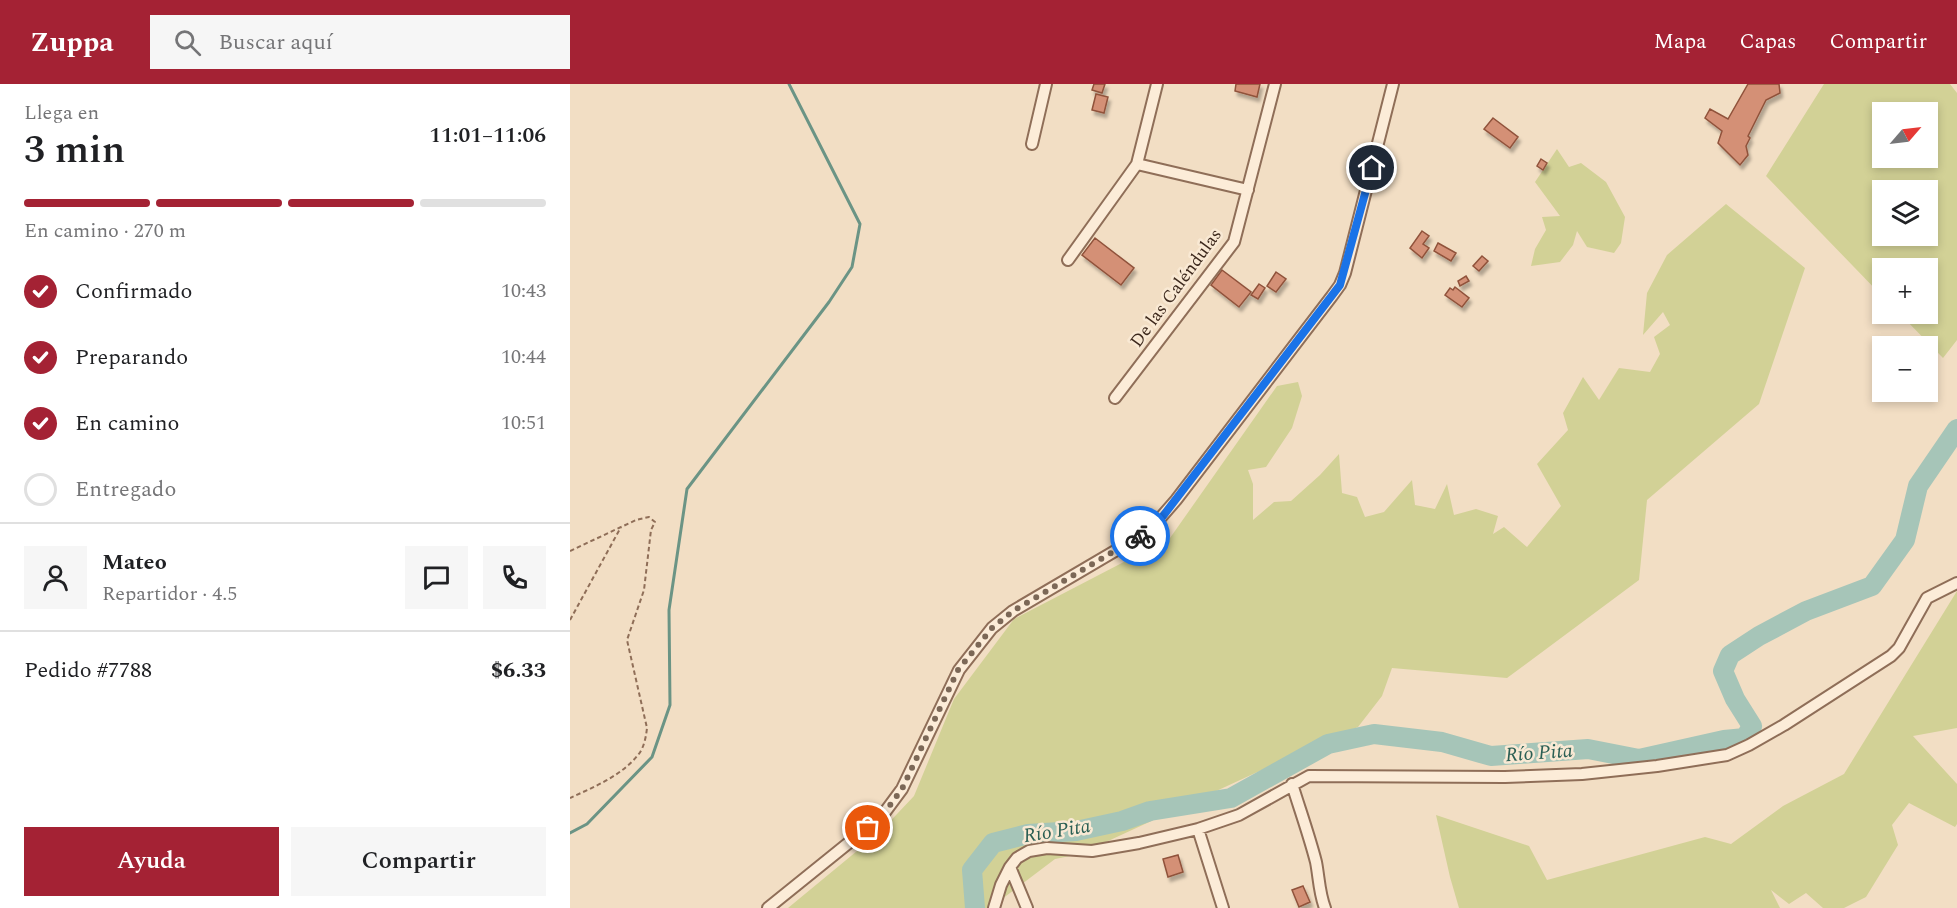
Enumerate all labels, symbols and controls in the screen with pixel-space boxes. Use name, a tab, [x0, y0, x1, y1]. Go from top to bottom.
search box	[150, 15, 570, 69]
text: Zuppa	[30, 21, 114, 64]
icon: search	[171, 26, 204, 59]
text: Buscar aquí	[219, 26, 333, 59]
text: Mapa	[1654, 26, 1707, 58]
text: Capas	[1740, 26, 1796, 58]
text: Compartir	[1829, 26, 1927, 58]
text: Llega en	[24, 98, 99, 128]
north arrow	[1872, 102, 1938, 168]
map controls	[1872, 102, 1938, 402]
text: 11:01–11:06	[429, 119, 546, 152]
text: 3 min	[24, 121, 125, 180]
pin	[1346, 142, 1397, 193]
icon: home	[1355, 151, 1388, 184]
button: layers	[1872, 180, 1938, 246]
text: En camino · 270 m	[24, 216, 186, 246]
street label: De las Caléndulas	[1123, 223, 1229, 353]
button: +	[1872, 258, 1938, 324]
icon: check	[24, 275, 57, 308]
text: Confirmado	[75, 275, 192, 308]
text: 10:43	[501, 276, 546, 306]
button: −	[1872, 336, 1938, 402]
icon: check	[24, 341, 57, 374]
text: Preparando	[75, 341, 188, 374]
text: 10:44	[501, 342, 546, 372]
icon: check	[24, 407, 57, 440]
text: En camino	[75, 407, 179, 440]
text: 10:51	[501, 408, 546, 438]
text: Entregado	[75, 473, 176, 506]
courier	[1110, 506, 1170, 566]
icon: bike	[1124, 520, 1157, 553]
button: person	[24, 546, 87, 609]
text: Mateo	[102, 546, 167, 579]
button: chat	[405, 546, 468, 609]
button: phone	[483, 546, 546, 609]
text: Repartidor · 4.5	[102, 579, 237, 609]
text: Pedido #7788	[24, 654, 152, 687]
text: $6.33	[491, 654, 546, 687]
water label: Río Pita	[1504, 736, 1574, 770]
pin	[842, 802, 893, 853]
icon: bag	[851, 811, 884, 844]
water label: Río Pita	[1021, 811, 1093, 851]
button: Ayuda	[24, 827, 279, 896]
button: Compartir	[291, 827, 546, 896]

